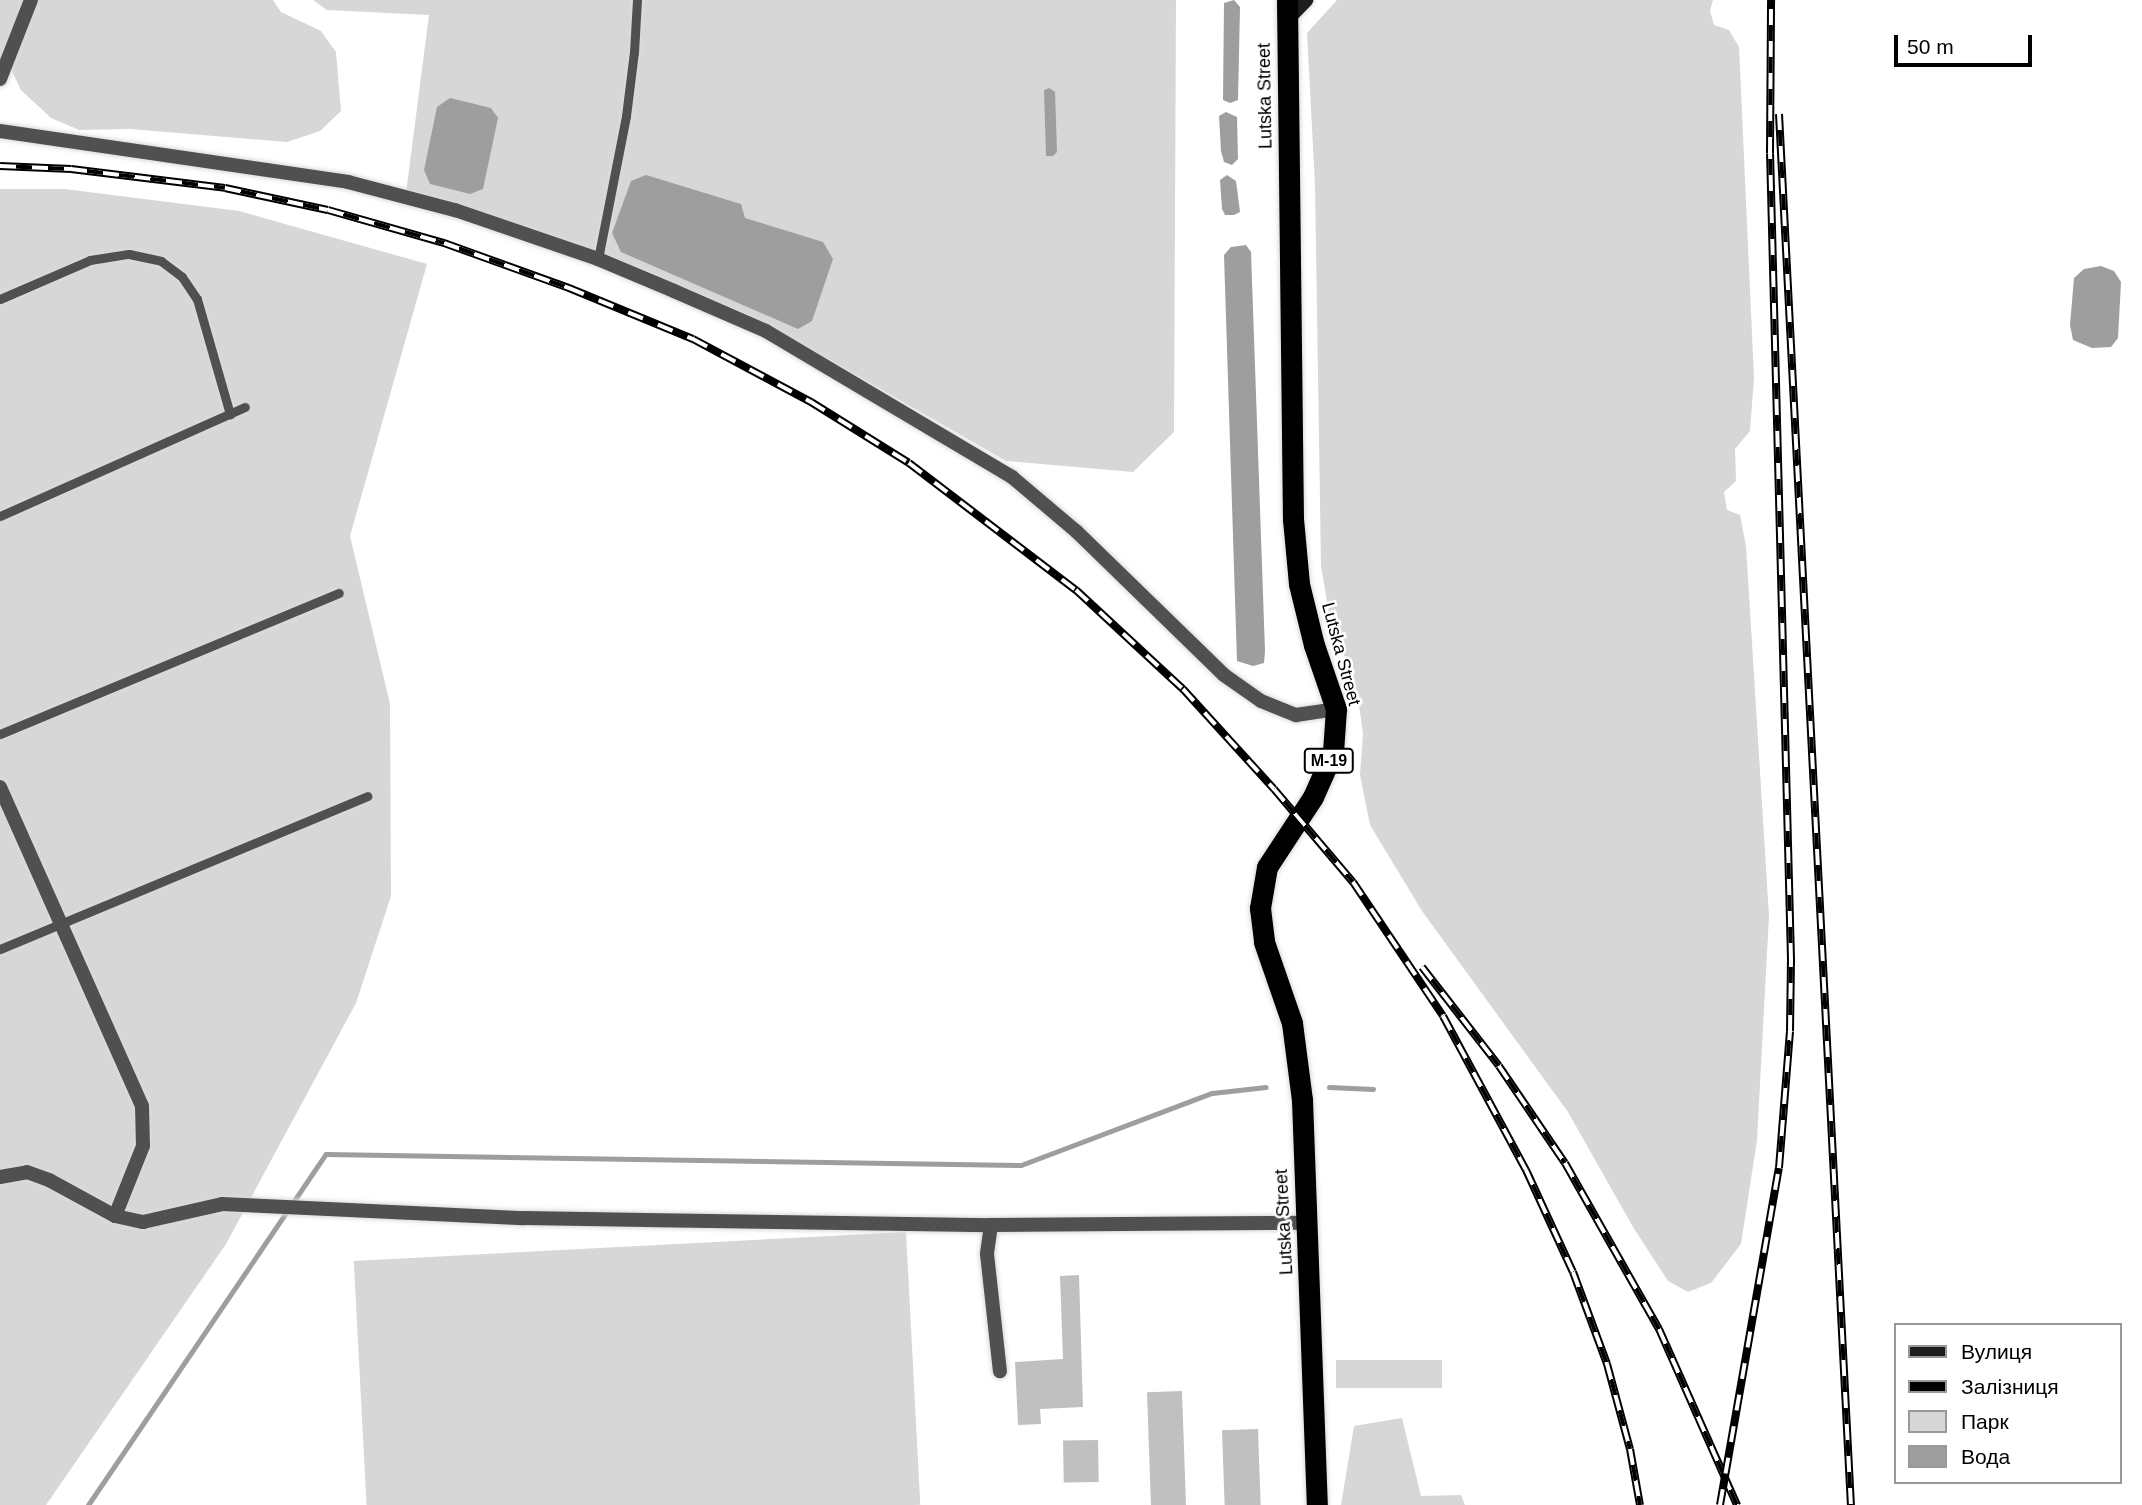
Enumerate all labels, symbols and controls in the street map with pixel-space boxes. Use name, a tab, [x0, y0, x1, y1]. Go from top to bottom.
scale bar	[1897, 21, 2035, 65]
text: 50 m	[1907, 35, 1954, 58]
street label: Lutska Street	[1253, 43, 1277, 149]
street label: Lutska Street	[1317, 600, 1365, 708]
road number: М-19	[1303, 748, 1355, 774]
street label: Lutska Street	[1270, 1168, 1298, 1276]
legend	[1894, 1323, 2121, 1484]
text: Вулиця	[1961, 1340, 2032, 1363]
text: Залізниця	[1961, 1375, 2059, 1398]
text: Парк	[1961, 1410, 2009, 1433]
text: Вода	[1961, 1445, 2010, 1468]

